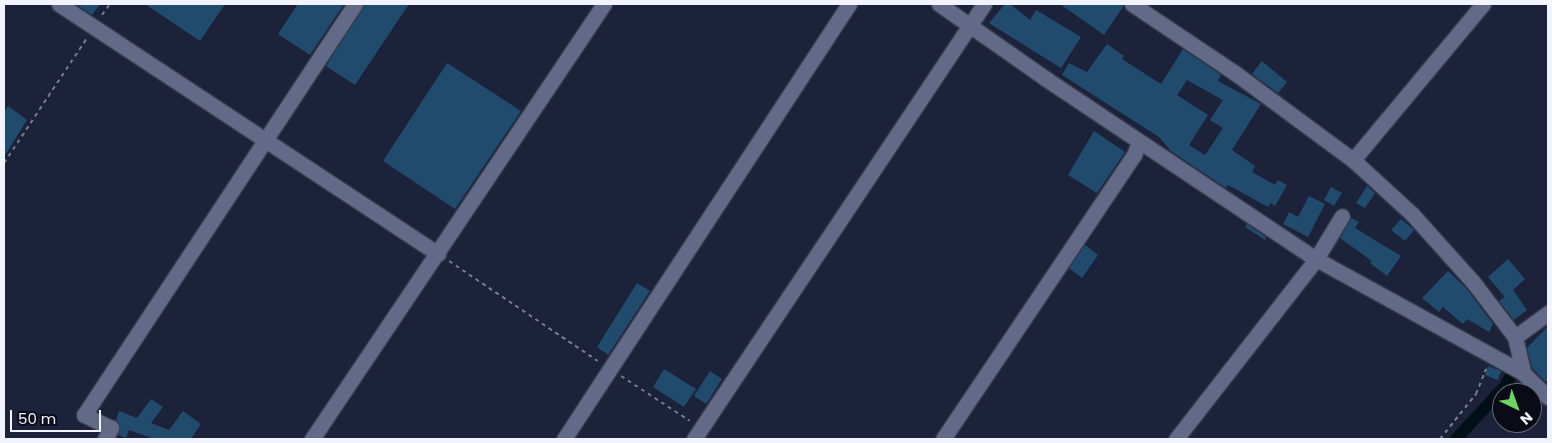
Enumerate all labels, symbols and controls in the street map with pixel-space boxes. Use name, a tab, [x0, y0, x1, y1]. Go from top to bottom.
north arrow	[1492, 383, 1542, 433]
scale bar	[12, 400, 104, 432]
text: N	[1516, 407, 1537, 429]
text: 50 m	[18, 408, 56, 429]

